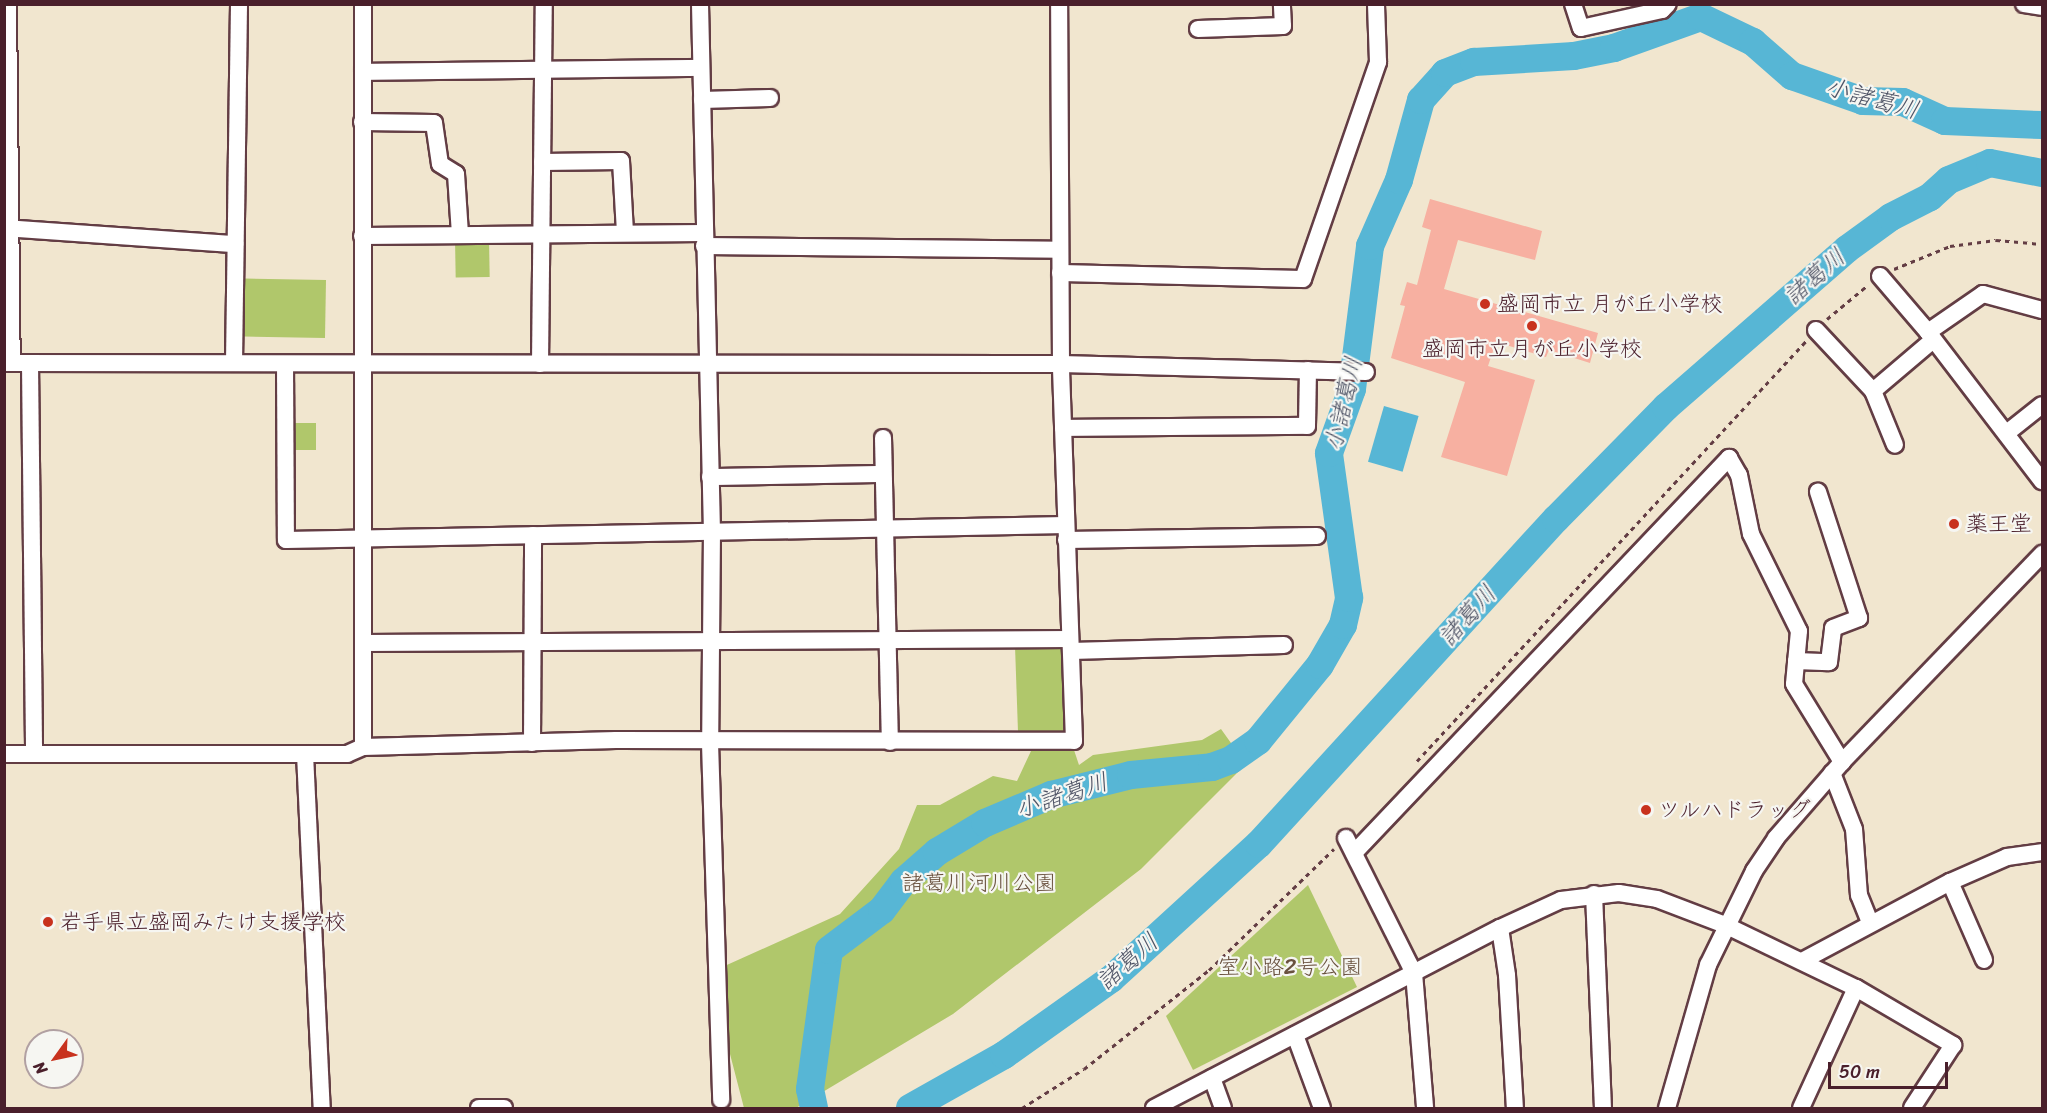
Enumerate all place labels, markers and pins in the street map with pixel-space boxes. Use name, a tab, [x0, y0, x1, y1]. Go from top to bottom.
place label: 盛岡市立 月が丘小学校	[1497, 291, 1723, 317]
marker: 盛岡市立 月が丘小学校	[1478, 297, 1492, 311]
marker: 盛岡市立月が丘小学校	[1525, 319, 1539, 333]
place label: 盛岡市立月が丘小学校	[1422, 336, 1642, 362]
place label: 薬王堂	[1966, 511, 2032, 537]
marker: 薬王堂	[1947, 517, 1961, 531]
place label: ツルハドラッグ	[1658, 797, 1812, 823]
marker: ツルハドラッグ	[1639, 803, 1653, 817]
place label: 岩手県立盛岡みたけ支援学校	[60, 909, 346, 935]
marker: 岩手県立盛岡みたけ支援学校	[41, 915, 55, 929]

